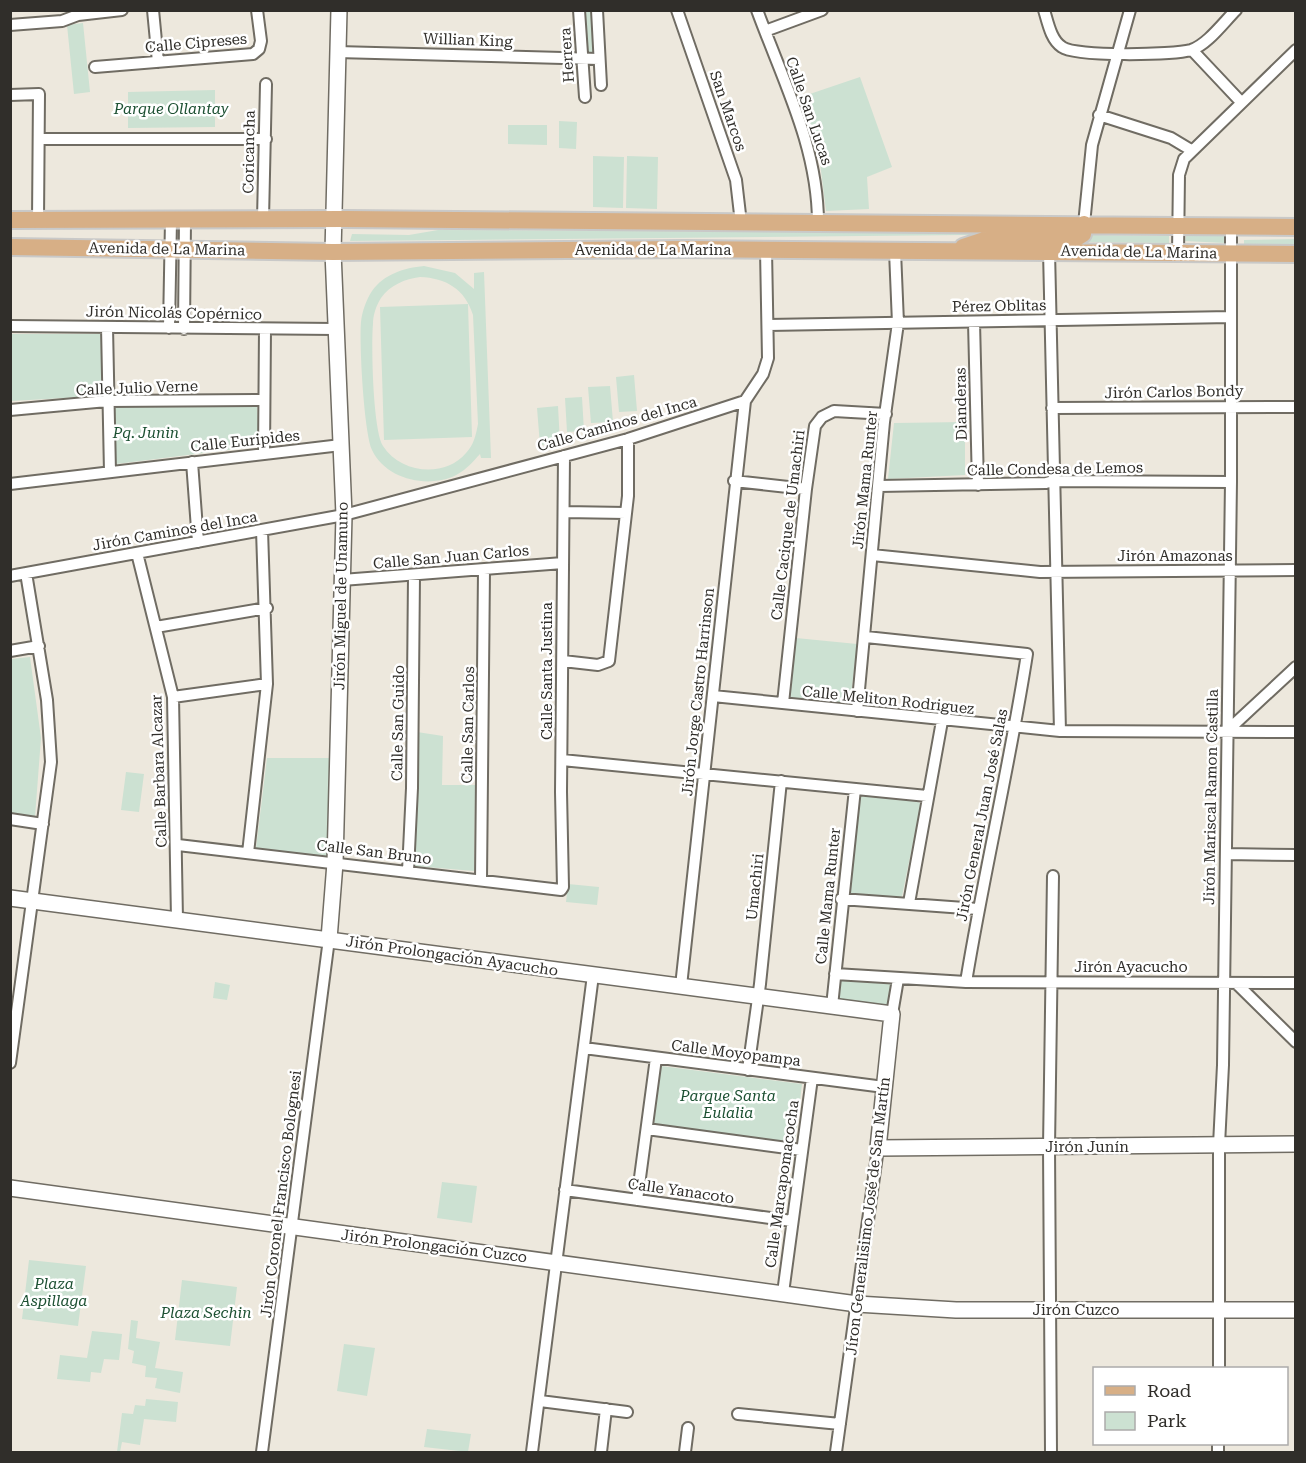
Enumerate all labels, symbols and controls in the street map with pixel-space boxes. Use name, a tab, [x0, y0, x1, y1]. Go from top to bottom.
street label: Herrera	[556, 27, 578, 83]
street label: Willian King	[423, 29, 514, 51]
street label: Calle Cipreses	[144, 30, 248, 56]
street label: Calle San Lucas	[782, 54, 836, 168]
street label: San Marcos	[706, 68, 750, 154]
park label: Parque Ollantay	[113, 100, 229, 118]
street label: Coricancha	[239, 110, 259, 194]
street label: Avenida de La Marina	[89, 239, 245, 259]
street label: Avenida de La Marina	[575, 241, 731, 259]
street label: Avenida de La Marina	[1061, 242, 1217, 262]
street label: Pérez Oblitas	[952, 296, 1046, 316]
street label: Jirón Nicolás Copérnico	[86, 302, 262, 324]
street label: Dianderas	[951, 367, 971, 441]
street label: Calle Julio Verne	[76, 377, 198, 399]
street label: Jirón Carlos Bondy	[1104, 382, 1244, 402]
street label: Calle Caminos del Inca	[535, 393, 699, 455]
street label: Jirón Mama Runter	[849, 410, 881, 550]
park label: Pq. Junin	[112, 424, 179, 442]
street label: Calle Euripides	[190, 426, 300, 456]
street label: Calle Cacique de Umachiri	[767, 428, 809, 621]
street label: Calle Condesa de Lemos	[967, 458, 1143, 480]
street label: Jirón Miguel de Unamuno	[330, 502, 352, 690]
street label: Jirón Caminos del Inca	[91, 508, 259, 554]
street label: Calle San Juan Carlos	[372, 541, 530, 573]
street label: Jirón Amazonas	[1117, 547, 1233, 565]
street label: Jirón Jorge Castro Harrinson	[678, 587, 718, 797]
street label: Calle Santa Justina	[538, 602, 556, 740]
street label: Calle San Guido	[388, 665, 408, 781]
street label: Calle San Carlos	[458, 666, 478, 784]
street label: Calle Meliton Rodriguez	[801, 682, 975, 718]
street label: Jirón Mariscal Ramon Castilla	[1200, 689, 1222, 905]
street label: Calle Barbara Alcazar	[147, 694, 171, 848]
street label: Jirón General Juan José Salas	[953, 707, 1011, 923]
street label: Calle Mama Runter	[812, 827, 844, 965]
street label: Calle San Bruno	[316, 836, 432, 868]
street label: Umachiri	[743, 852, 767, 921]
street label: Jirón Prolongación Ayacucho	[345, 932, 559, 980]
street label: Jirón Ayacucho	[1074, 958, 1188, 976]
street label: Calle Moyopampa	[670, 1036, 802, 1070]
street label: Jirón Coronel Francisco Bolognesi	[257, 1069, 305, 1319]
street label: Jíron Generalisimo José de San Martín	[842, 1076, 894, 1356]
park label: Parque Santa Eulalia	[679, 1087, 776, 1122]
street label: Calle Marcapomacocha	[761, 1099, 803, 1269]
street label: Jirón Junín	[1045, 1138, 1129, 1156]
street label: Calle Yanacoto	[627, 1175, 735, 1207]
street label: Jirón Prolongación Cuzco	[340, 1226, 528, 1266]
park label: Plaza Aspillaga	[20, 1275, 87, 1310]
street label: Jirón Cuzco	[1033, 1301, 1119, 1319]
park label: Plaza Sechin	[159, 1304, 252, 1322]
legend	[1093, 1367, 1288, 1445]
text: Road	[1147, 1380, 1192, 1401]
text: Park	[1147, 1410, 1187, 1431]

